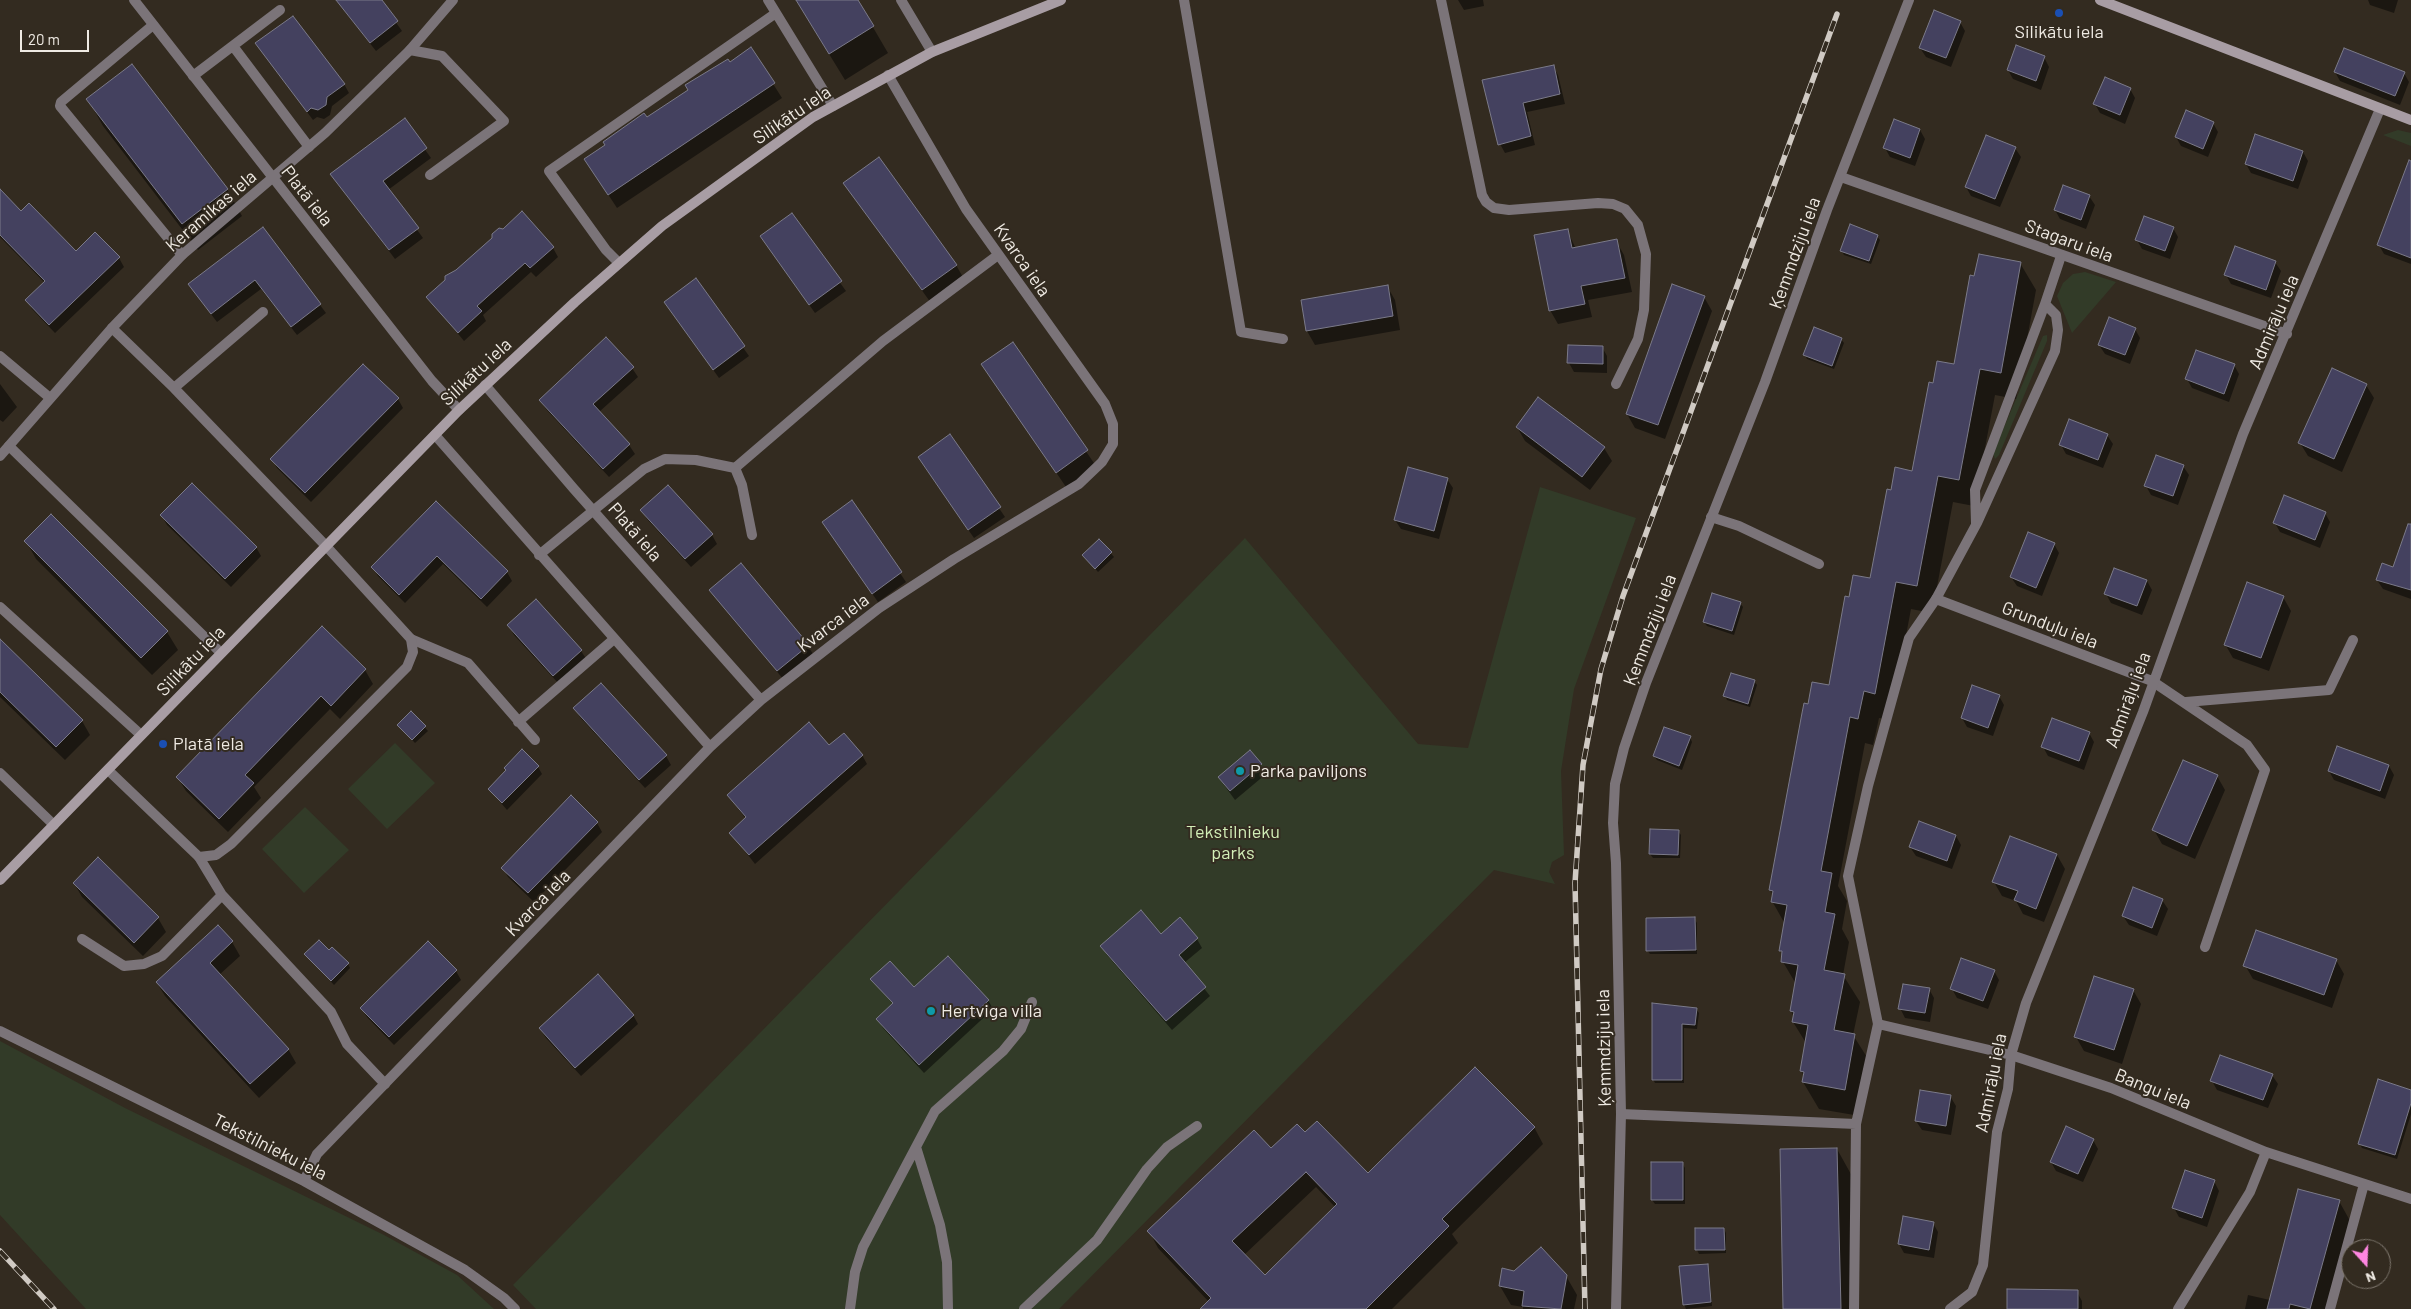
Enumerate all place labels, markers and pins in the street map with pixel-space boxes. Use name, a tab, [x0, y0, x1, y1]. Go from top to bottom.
marker: Silikātu iela	[2053, 7, 2065, 19]
place label: Silikātu iela	[2014, 21, 2104, 43]
place label: Platā iela	[173, 733, 244, 755]
marker: Platā iela	[157, 738, 169, 750]
place label: Parka paviljons	[1250, 760, 1367, 782]
marker: Parka paviljons	[1234, 765, 1246, 777]
place label: Hertviga villa	[941, 1000, 1042, 1022]
marker: Hertviga villa	[925, 1005, 937, 1017]

